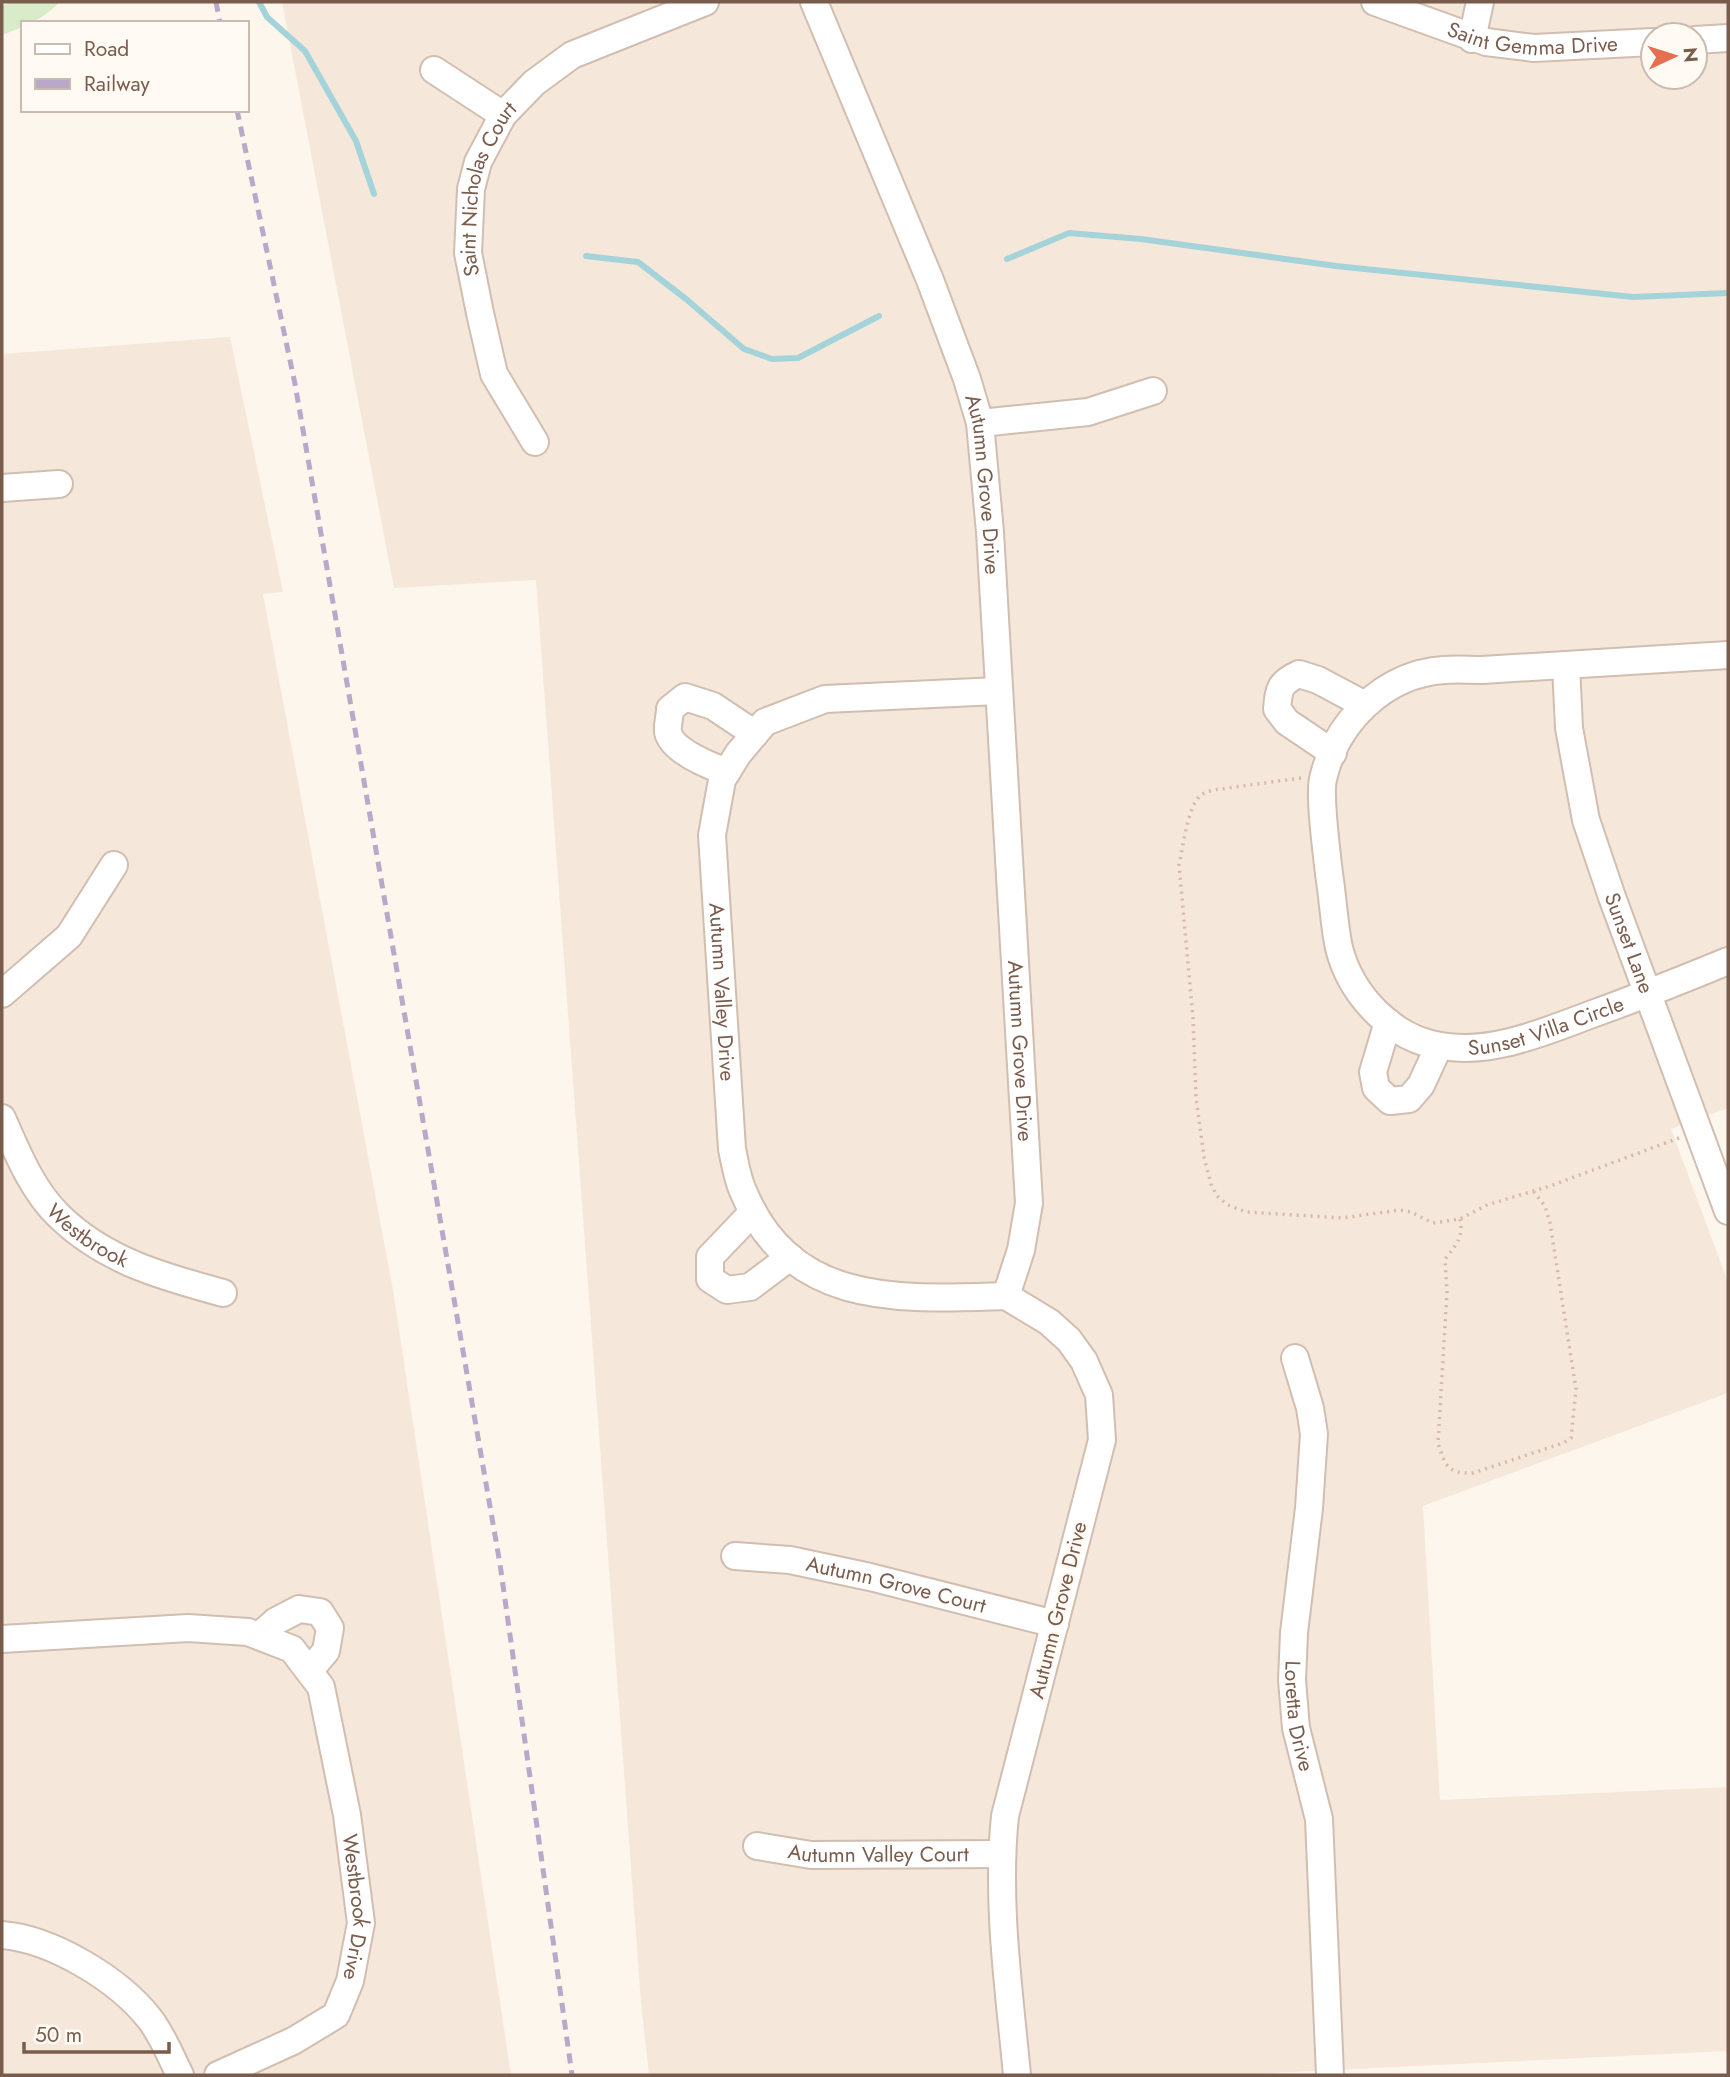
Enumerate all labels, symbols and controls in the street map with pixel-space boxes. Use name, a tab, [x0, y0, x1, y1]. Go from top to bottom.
street label: Saint Gemma Drive	[1443, 14, 1619, 63]
legend	[21, 21, 248, 112]
north arrow	[1639, 21, 1709, 91]
text: Road	[84, 34, 129, 64]
text: N	[1676, 46, 1704, 63]
text: Railway	[84, 69, 150, 99]
street label: Saint Nicholas Court	[453, 95, 523, 279]
street label: Autumn Grove Drive	[957, 390, 1007, 575]
street label: Sunset Lane	[1597, 888, 1661, 998]
street label: Autumn Valley Drive	[701, 902, 743, 1082]
street label: Autumn Grove Drive	[1000, 959, 1040, 1142]
street label: Sunset Villa Circle	[1467, 989, 1628, 1063]
street label: Westbrook	[40, 1197, 134, 1275]
street label: Autumn Grove Drive	[1022, 1518, 1095, 1702]
street label: Autumn Grove Court	[803, 1549, 989, 1621]
street label: Loretta Drive	[1277, 1660, 1321, 1775]
street label: Westbrook Drive	[335, 1832, 377, 1983]
street label: Autumn Valley Court	[786, 1836, 969, 1870]
scale bar	[24, 2010, 170, 2054]
text: 50 m	[35, 2020, 82, 2050]

